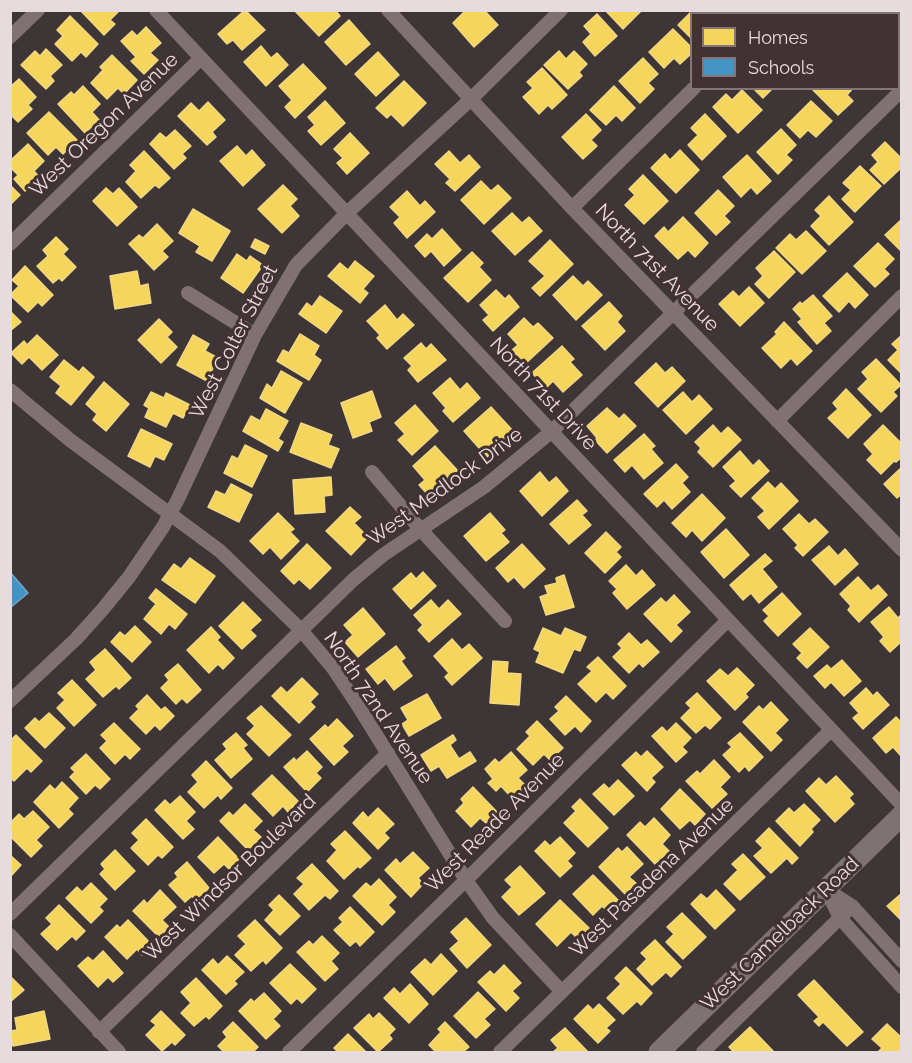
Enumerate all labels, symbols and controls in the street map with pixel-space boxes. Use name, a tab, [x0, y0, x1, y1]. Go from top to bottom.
legend	[690, 12, 900, 90]
text: Homes	[748, 27, 808, 48]
street label: West Oregon Avenue	[25, 48, 183, 202]
text: Schools	[748, 57, 814, 78]
street label: North 71st Avenue	[590, 199, 724, 337]
street label: West Colter Street	[185, 261, 283, 423]
street label: North 71st Drive	[484, 332, 602, 456]
street label: West Medlock Drive	[363, 423, 527, 551]
street label: North 72nd Avenue	[318, 627, 438, 789]
street label: West Reade Avenue	[420, 748, 570, 898]
street label: West Windsor Boulevard	[139, 789, 321, 967]
street label: West Pasadena Avenue	[565, 793, 739, 963]
street label: West Camelback Road	[696, 852, 864, 1016]

